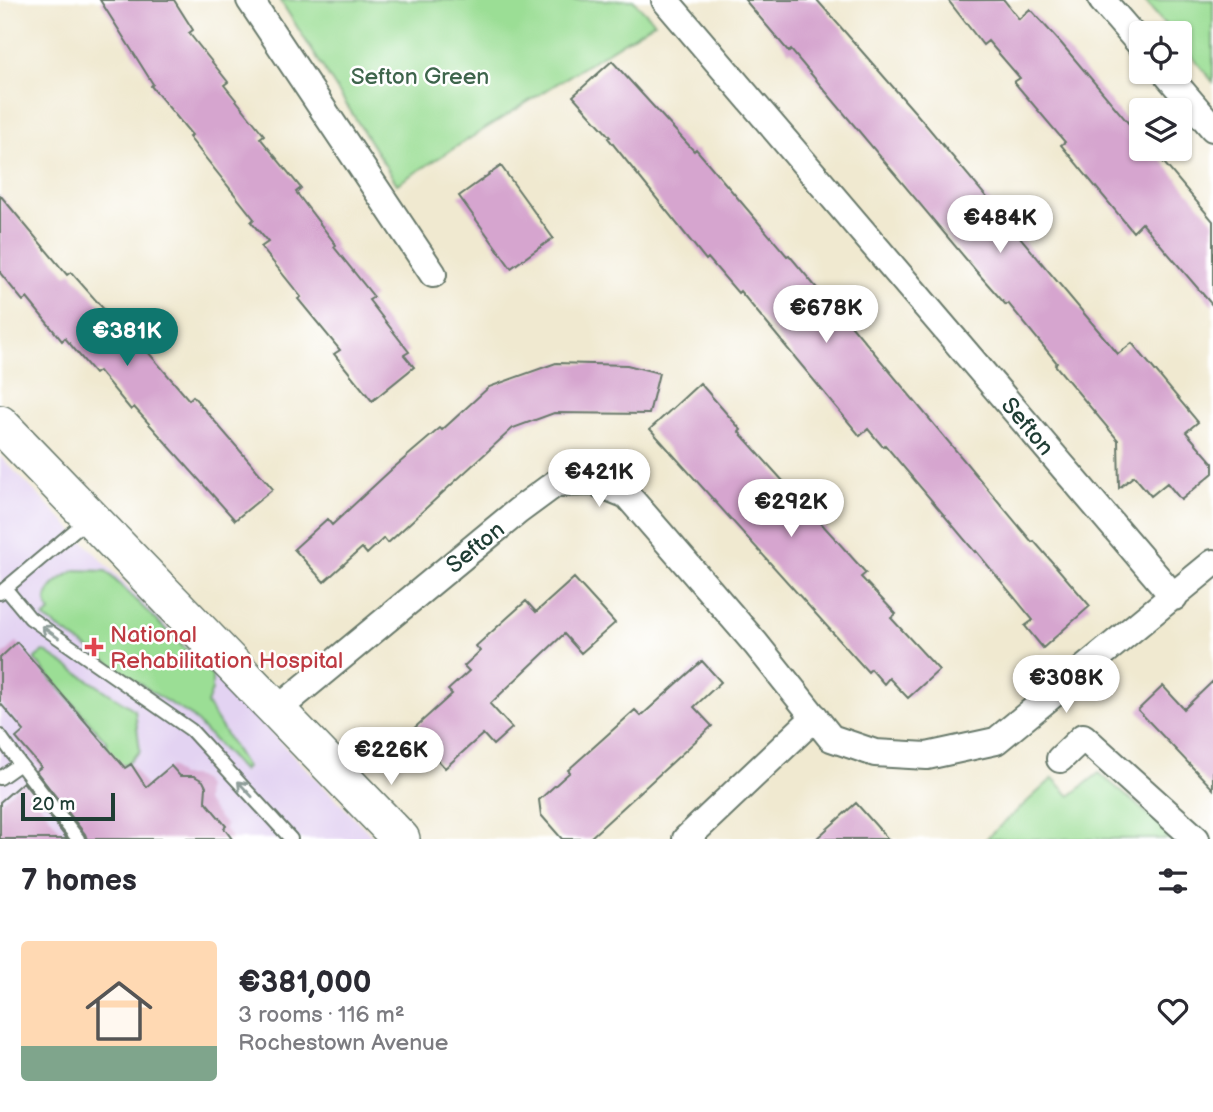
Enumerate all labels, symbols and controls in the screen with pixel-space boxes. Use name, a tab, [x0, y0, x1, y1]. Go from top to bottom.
map controls	[1129, 21, 1192, 161]
button: locate	[1129, 21, 1192, 84]
park label: Sefton Green	[351, 63, 489, 91]
button: layers	[1129, 98, 1192, 161]
pin: €484K	[951, 196, 1049, 255]
text: €484K	[963, 204, 1037, 232]
pin: €678K	[777, 286, 875, 345]
text: €678K	[789, 294, 863, 322]
pin: €381K	[78, 308, 176, 368]
text: €381K	[92, 317, 162, 345]
street label: Sefton	[995, 392, 1060, 461]
pin: €421K	[550, 449, 648, 509]
text: €421K	[564, 458, 634, 486]
pin: €292K	[742, 480, 840, 539]
text: €292K	[754, 488, 828, 516]
street label: Sefton	[441, 516, 511, 580]
place label: National Rehabilitation Hospital	[110, 621, 343, 675]
one-way arrow	[41, 625, 60, 639]
marker: National Rehabilitation Hospital	[84, 637, 104, 657]
pin: €308K	[1017, 656, 1115, 715]
text: €308K	[1029, 664, 1103, 692]
pin: €226K	[342, 728, 440, 787]
text: €226K	[354, 736, 428, 764]
one-way arrow	[237, 780, 253, 798]
scale bar	[21, 790, 116, 822]
text: 20 m	[32, 793, 75, 816]
icon: filters	[1154, 862, 1192, 900]
text: 7 homes	[21, 863, 137, 899]
text: €381,000	[238, 965, 372, 1001]
icon: home	[77, 969, 161, 1053]
icon: heart	[1154, 992, 1192, 1030]
text: 3 rooms · 116 m²	[238, 1001, 405, 1029]
text: Rochestown Avenue	[238, 1029, 449, 1057]

